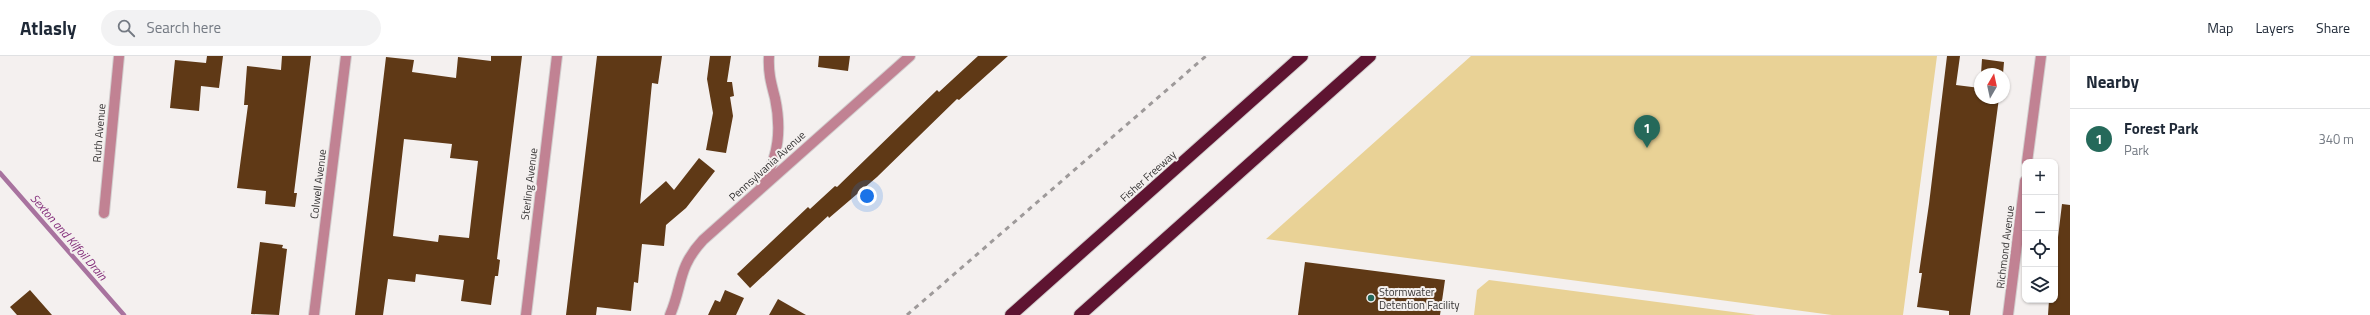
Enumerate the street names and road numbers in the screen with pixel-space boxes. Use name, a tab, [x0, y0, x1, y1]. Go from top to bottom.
street label: Ruth Avenue	[88, 102, 110, 163]
street label: Pennsylvania Avenue	[725, 127, 809, 205]
street label: Fisher Freeway	[1116, 146, 1180, 206]
street label: Sterling Avenue	[517, 147, 541, 221]
street label: Colwell Avenue	[306, 148, 330, 220]
street label: Richmond Avenue	[1992, 204, 2018, 289]

